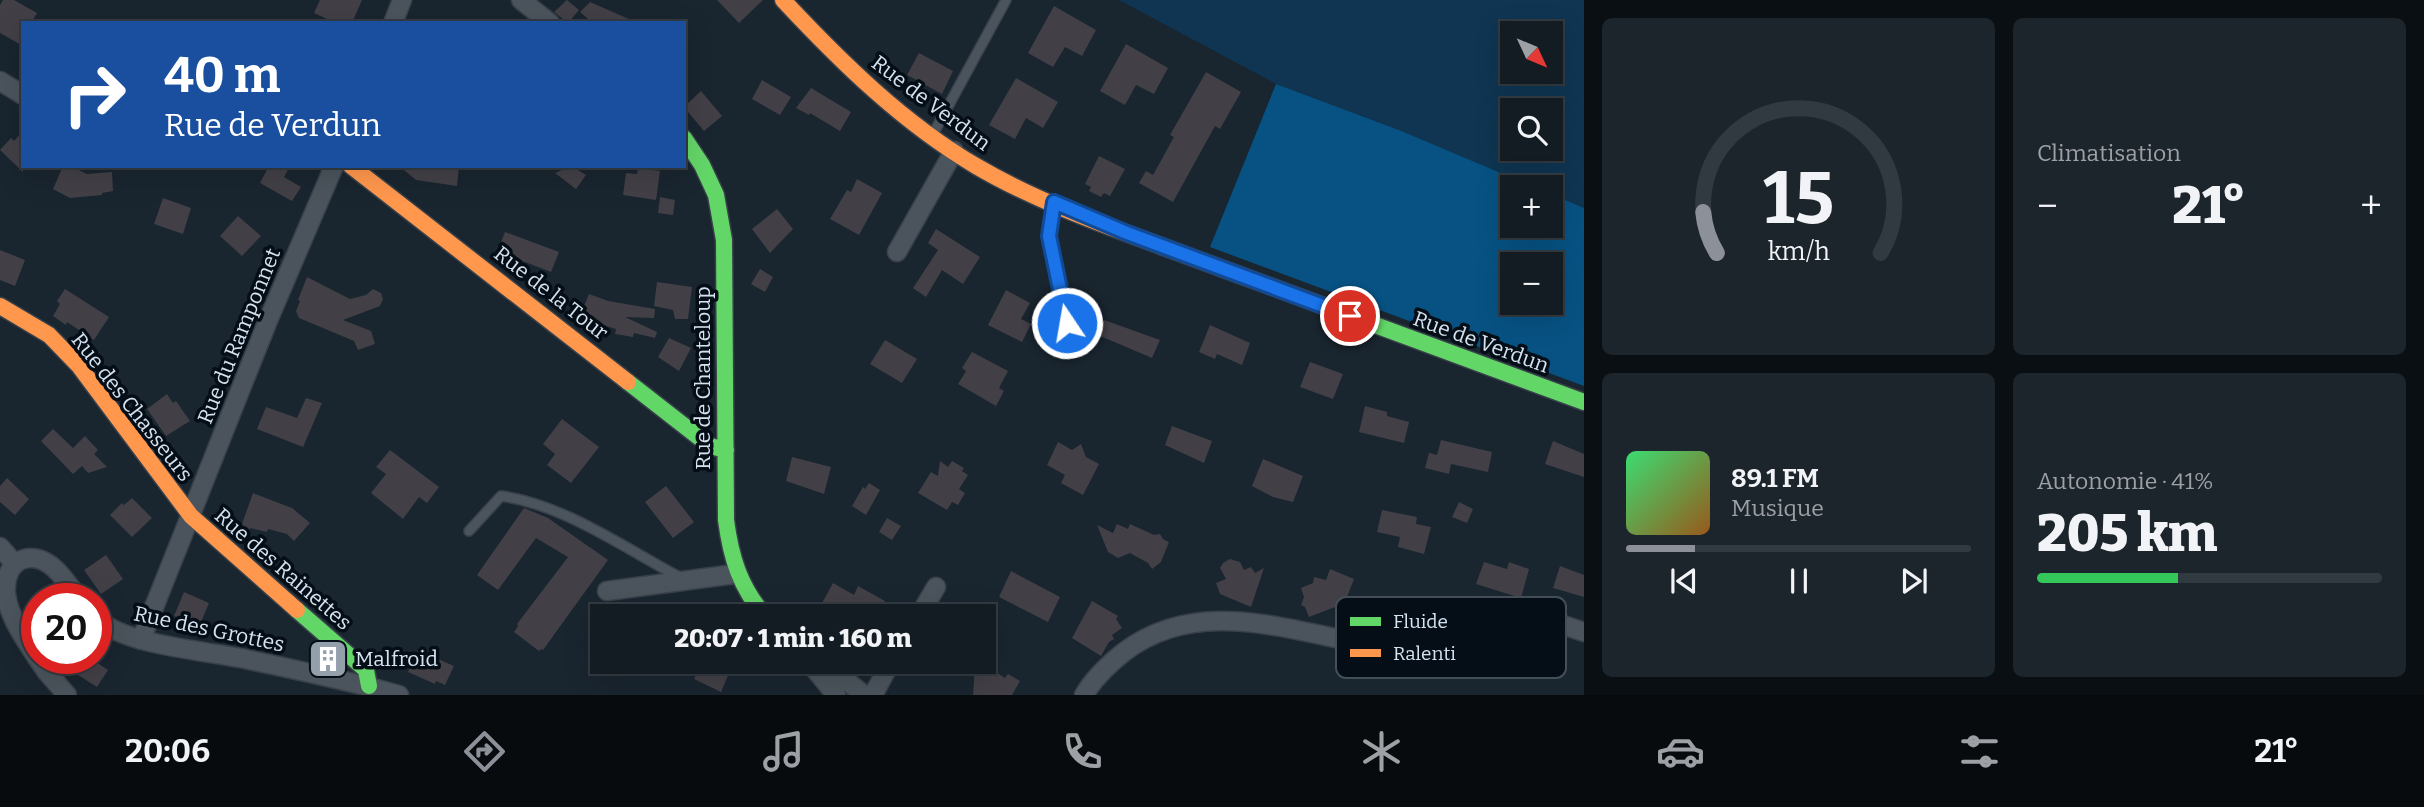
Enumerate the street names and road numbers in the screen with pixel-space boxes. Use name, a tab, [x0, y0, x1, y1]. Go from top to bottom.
street label: Rue de Verdun	[866, 50, 996, 156]
street label: Rue de la Tour	[489, 240, 613, 346]
street label: Rue du Ramponnet	[192, 244, 286, 428]
street label: Rue de Chanteloup	[690, 286, 716, 470]
street label: Rue de Verdun	[1410, 305, 1552, 379]
street label: Rue des Chasseurs	[66, 327, 198, 487]
street label: Rue des Rainettes	[209, 503, 357, 635]
street label: Rue des Grottes	[131, 600, 287, 658]

